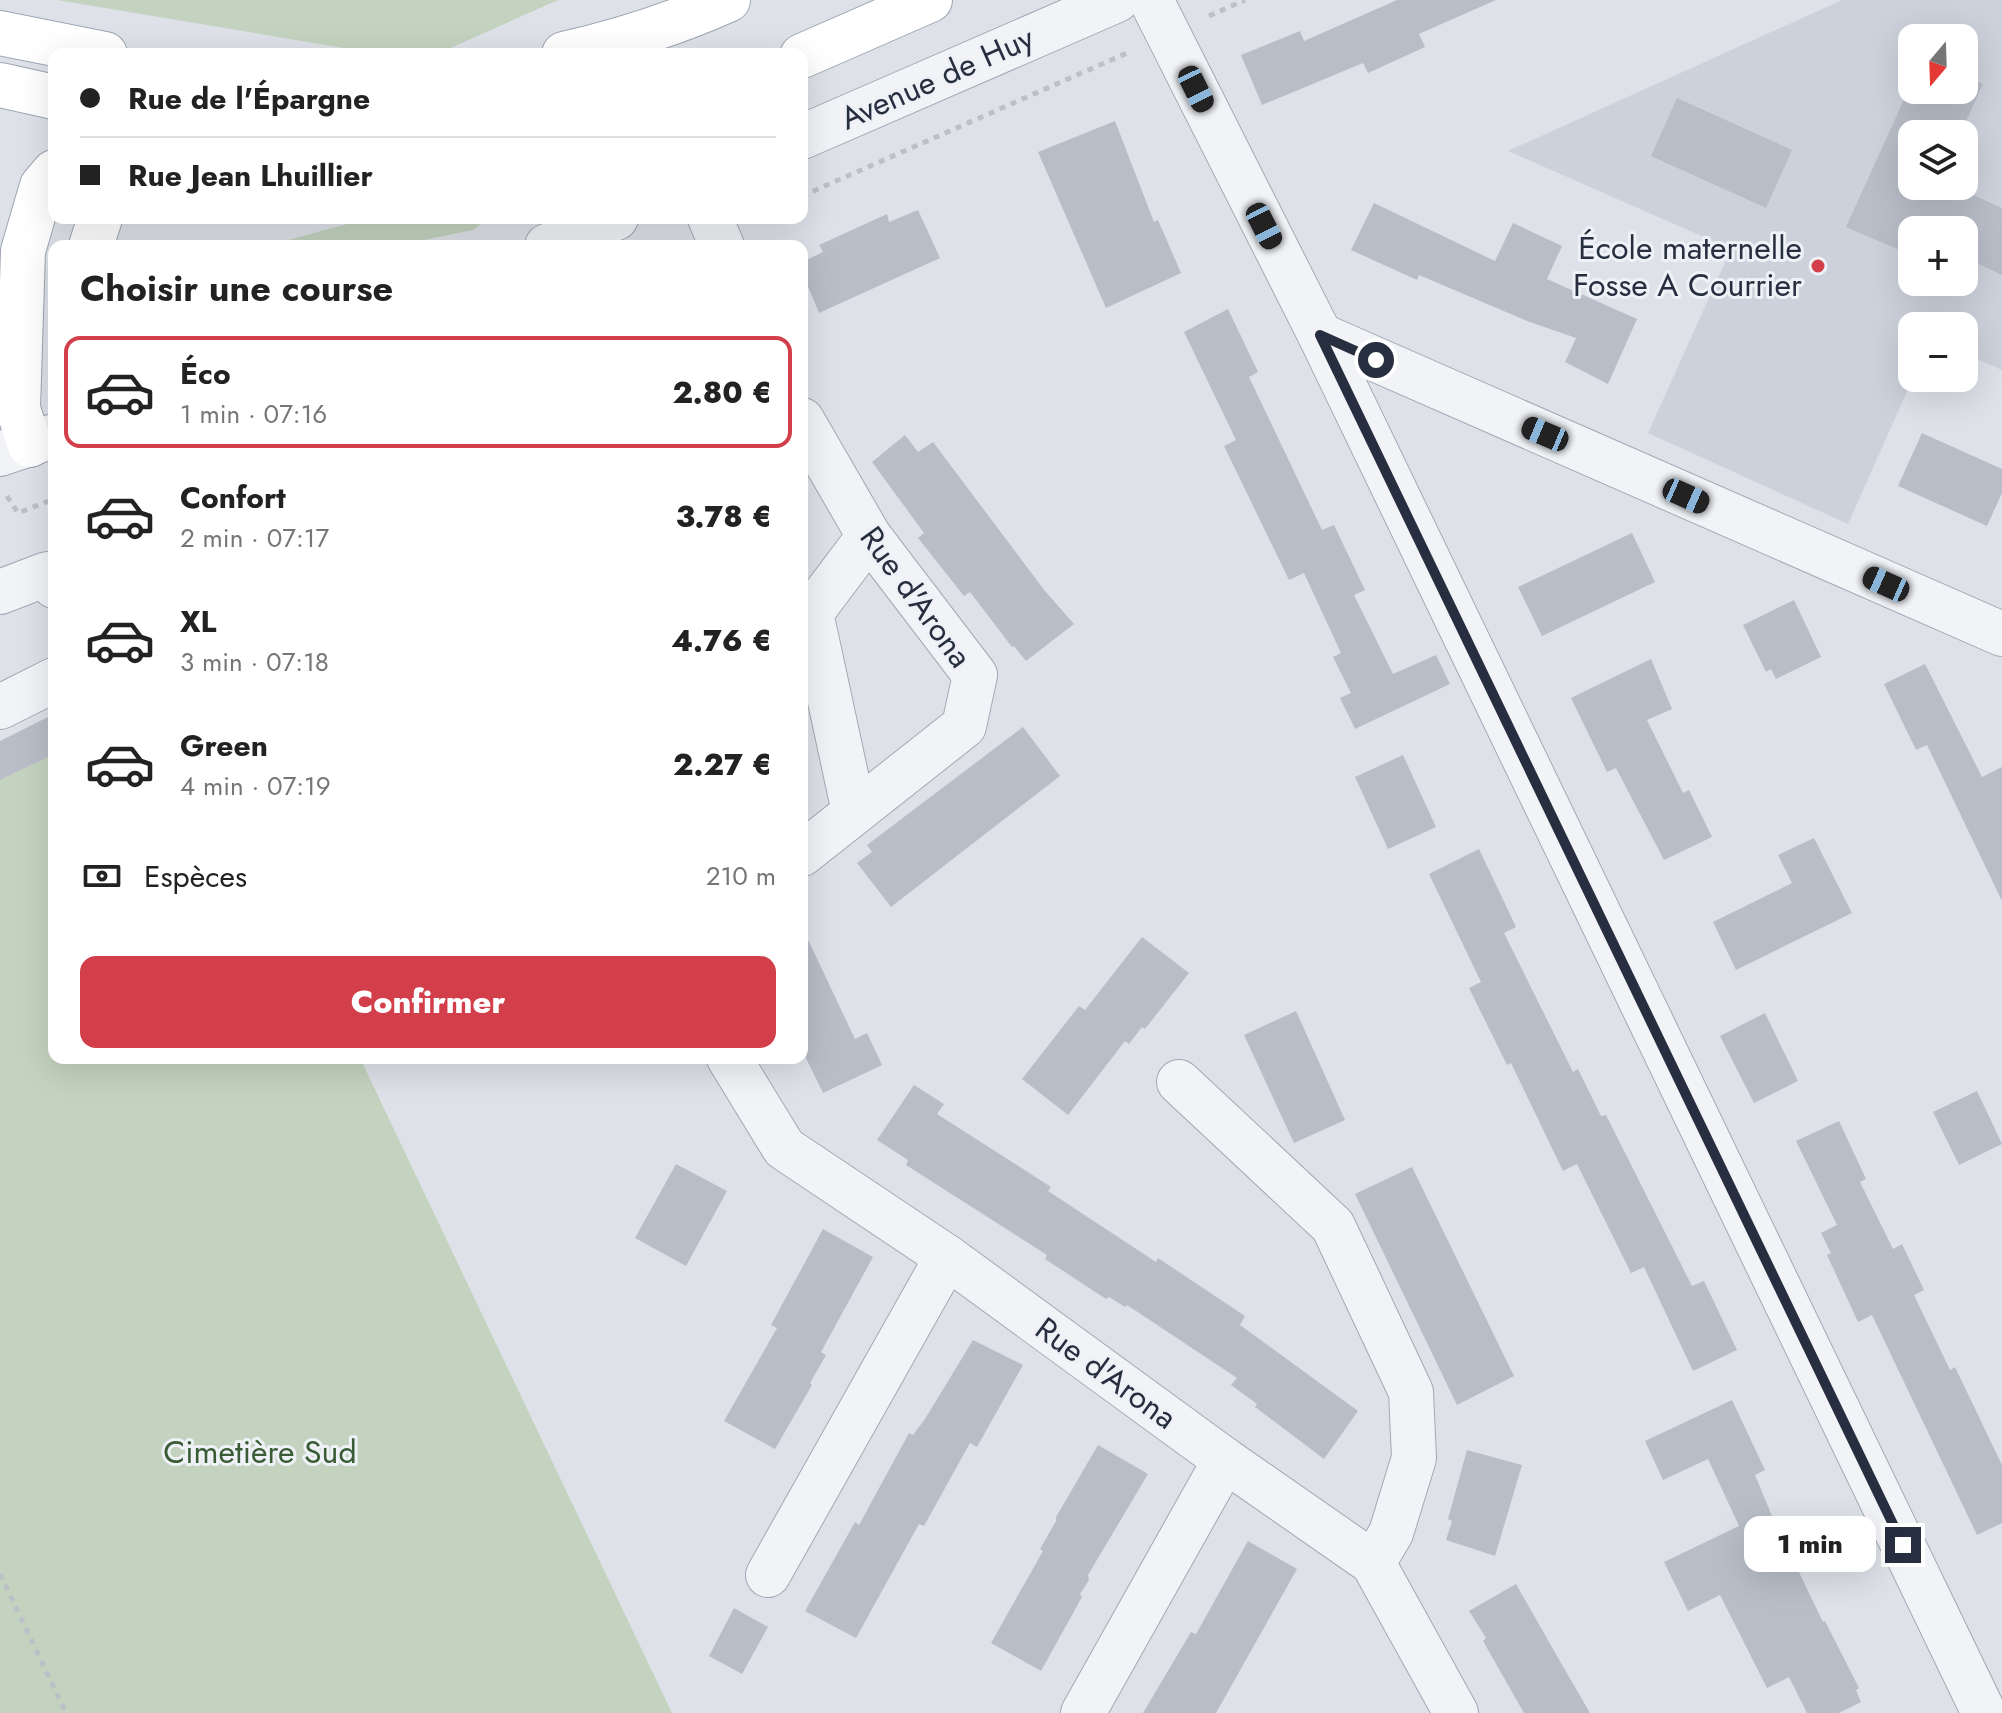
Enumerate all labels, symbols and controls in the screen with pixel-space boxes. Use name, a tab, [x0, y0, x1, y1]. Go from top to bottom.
street label: Avenue de Huy	[833, 14, 1042, 141]
north arrow	[1898, 24, 1978, 104]
map controls	[1898, 24, 1978, 392]
car	[1175, 62, 1217, 116]
text: Rue de l'Épargne	[128, 77, 370, 120]
button: layers	[1898, 120, 1978, 200]
text: Rue Jean Lhuillier	[128, 154, 373, 197]
car	[1242, 199, 1286, 253]
button: +	[1898, 216, 1978, 296]
place label: École maternelle Fosse A Courrier	[1573, 225, 1802, 308]
marker: École maternelle Fosse A Courrier	[1809, 257, 1827, 275]
text: Choisir une course	[80, 262, 393, 314]
button: −	[1898, 312, 1978, 392]
route start	[1358, 342, 1394, 378]
text: Éco	[180, 352, 231, 395]
icon: car	[84, 356, 156, 428]
text: 2.80 €	[672, 371, 772, 414]
text: 1 min · 07:16	[180, 395, 327, 433]
car	[1518, 414, 1572, 454]
car	[1659, 475, 1713, 517]
text: Confort	[180, 476, 286, 519]
icon: car	[84, 480, 156, 552]
text: 3.78 €	[676, 495, 772, 538]
street label: Rue d'Arona	[849, 517, 983, 677]
text: 2 min · 07:17	[180, 519, 329, 557]
car	[1859, 563, 1913, 605]
text: XL	[180, 600, 216, 643]
icon: car	[84, 604, 156, 676]
text: 4.76 €	[671, 619, 772, 662]
text: 3 min · 07:18	[180, 643, 329, 681]
text: Green	[180, 724, 268, 767]
icon: car	[84, 728, 156, 800]
text: 2.27 €	[673, 743, 772, 786]
text: 4 min · 07:19	[180, 767, 331, 805]
icon: cash	[80, 854, 124, 898]
text: Espèces	[144, 855, 247, 898]
text: 210 m	[706, 857, 776, 895]
button: Confirmer	[80, 956, 776, 1048]
street label: Rue d'Arona	[1026, 1306, 1186, 1440]
park label: Cimetière Sud	[163, 1429, 357, 1475]
callout: 1 min	[1743, 1517, 1875, 1573]
text: 1 min	[1777, 1525, 1843, 1563]
route end	[1885, 1527, 1921, 1563]

